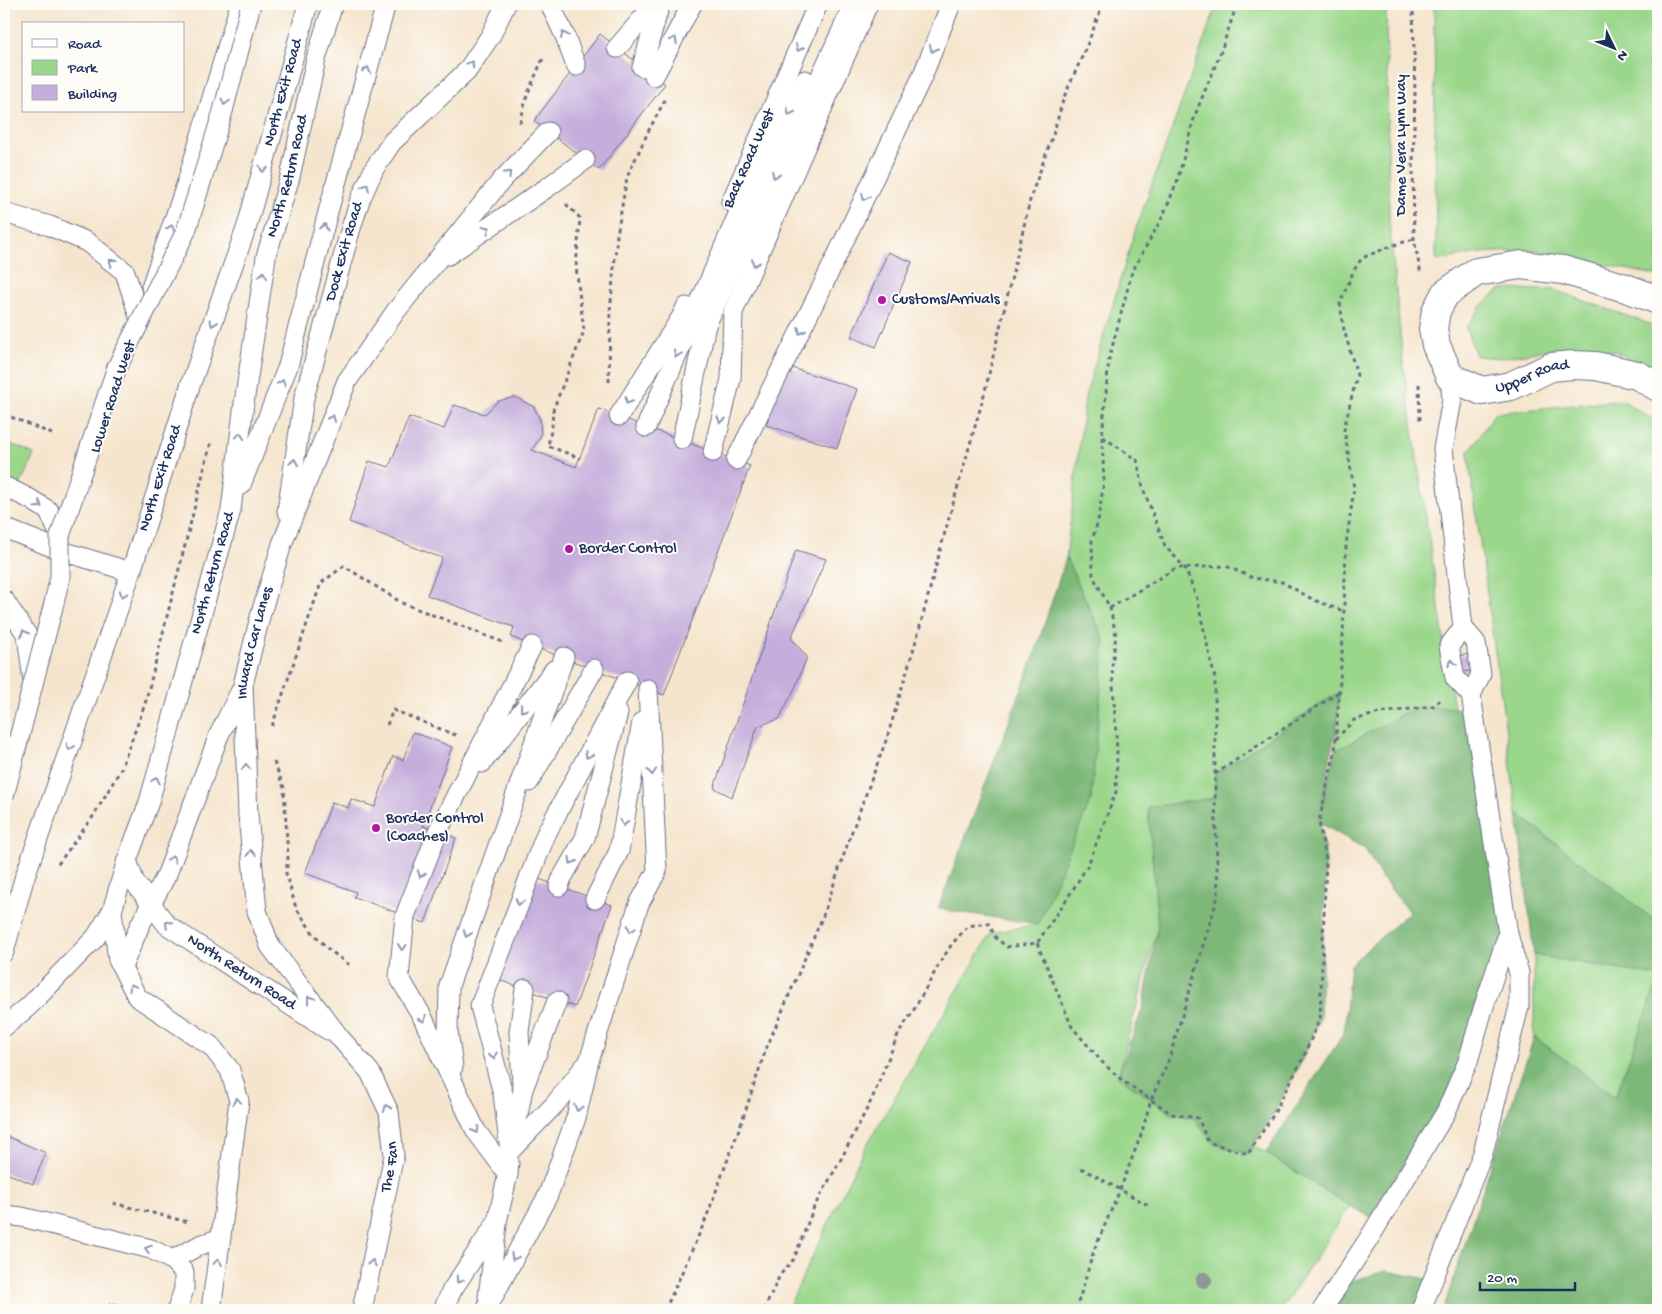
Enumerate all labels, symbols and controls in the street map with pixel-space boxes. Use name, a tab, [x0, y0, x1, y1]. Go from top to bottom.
legend	[22, 22, 185, 112]
north arrow	[1590, 22, 1640, 72]
one-way arrow	[560, 31, 570, 40]
street label: North Exit Road	[260, 35, 308, 149]
text: Road	[68, 36, 102, 54]
one-way arrow	[668, 36, 678, 45]
one-way arrow	[794, 43, 805, 52]
one-way arrow	[929, 44, 939, 53]
text: N	[1612, 46, 1631, 64]
text: Park	[67, 60, 98, 78]
one-way arrow	[465, 60, 474, 70]
one-way arrow	[362, 66, 372, 74]
street label: Dame Vera Lynn Way	[1393, 74, 1412, 217]
text: Building	[67, 86, 117, 104]
one-way arrow	[220, 97, 231, 106]
street label: Back Road West	[719, 105, 781, 212]
one-way arrow	[786, 106, 796, 115]
street label: North Return Road	[263, 111, 313, 240]
one-way arrow	[258, 164, 269, 173]
one-way arrow	[772, 170, 782, 179]
one-way arrow	[502, 171, 511, 180]
one-way arrow	[360, 183, 370, 192]
one-way arrow	[861, 192, 872, 201]
street label: Dock Exit Road	[321, 198, 369, 305]
one-way arrow	[319, 223, 329, 231]
one-way arrow	[166, 224, 176, 233]
one-way arrow	[482, 226, 491, 235]
one-way arrow	[750, 258, 761, 267]
one-way arrow	[109, 260, 118, 268]
one-way arrow	[258, 270, 268, 279]
place label: Customs/Arrivals	[892, 291, 1001, 310]
marker: Customs/Arrivals	[876, 294, 888, 306]
one-way arrow	[209, 318, 219, 327]
one-way arrow	[797, 325, 807, 334]
street label: Lower Road West	[87, 337, 142, 456]
one-way arrow	[673, 349, 684, 358]
street label: Upper Road	[1494, 356, 1571, 398]
one-way arrow	[275, 379, 286, 388]
one-way arrow	[625, 395, 634, 405]
one-way arrow	[326, 414, 337, 423]
one-way arrow	[716, 416, 727, 425]
street label: North Exit Road	[135, 421, 187, 534]
one-way arrow	[234, 431, 245, 439]
one-way arrow	[289, 457, 299, 466]
one-way arrow	[33, 498, 42, 508]
street label: North Return Road	[187, 508, 240, 637]
place label: Border Control	[578, 540, 677, 559]
marker: Border Control	[563, 543, 575, 555]
street label: Inward Car Lanes	[233, 584, 278, 700]
one-way arrow	[119, 589, 129, 598]
one-way arrow	[20, 629, 30, 638]
one-way arrow	[1448, 658, 1458, 667]
one-way arrow	[521, 703, 529, 712]
one-way arrow	[66, 743, 76, 751]
one-way arrow	[584, 750, 594, 759]
one-way arrow	[241, 762, 252, 770]
one-way arrow	[647, 769, 658, 777]
one-way arrow	[150, 776, 160, 784]
place label: Border Control (Coaches)	[385, 810, 484, 847]
one-way arrow	[620, 818, 630, 827]
marker: Border Control (Coaches)	[370, 822, 382, 834]
one-way arrow	[246, 849, 257, 857]
one-way arrow	[568, 855, 578, 864]
one-way arrow	[167, 856, 177, 864]
one-way arrow	[417, 869, 427, 877]
one-way arrow	[515, 897, 525, 906]
one-way arrow	[165, 921, 174, 930]
one-way arrow	[627, 924, 637, 933]
one-way arrow	[463, 929, 473, 938]
street label: North Return Road	[183, 931, 300, 1016]
one-way arrow	[397, 943, 408, 951]
one-way arrow	[128, 983, 138, 992]
one-way arrow	[308, 996, 316, 1005]
one-way arrow	[417, 1014, 427, 1023]
one-way arrow	[487, 1051, 498, 1060]
one-way arrow	[232, 1097, 243, 1105]
one-way arrow	[382, 1104, 392, 1112]
one-way arrow	[573, 1104, 584, 1113]
one-way arrow	[470, 1124, 480, 1133]
street label: The Fan	[377, 1140, 404, 1195]
one-way arrow	[144, 1245, 152, 1255]
one-way arrow	[511, 1252, 521, 1261]
one-way arrow	[212, 1258, 223, 1266]
one-way arrow	[367, 1258, 377, 1267]
scale bar	[1480, 1259, 1574, 1291]
text: 20 m	[1487, 1270, 1517, 1288]
one-way arrow	[455, 1275, 465, 1284]

